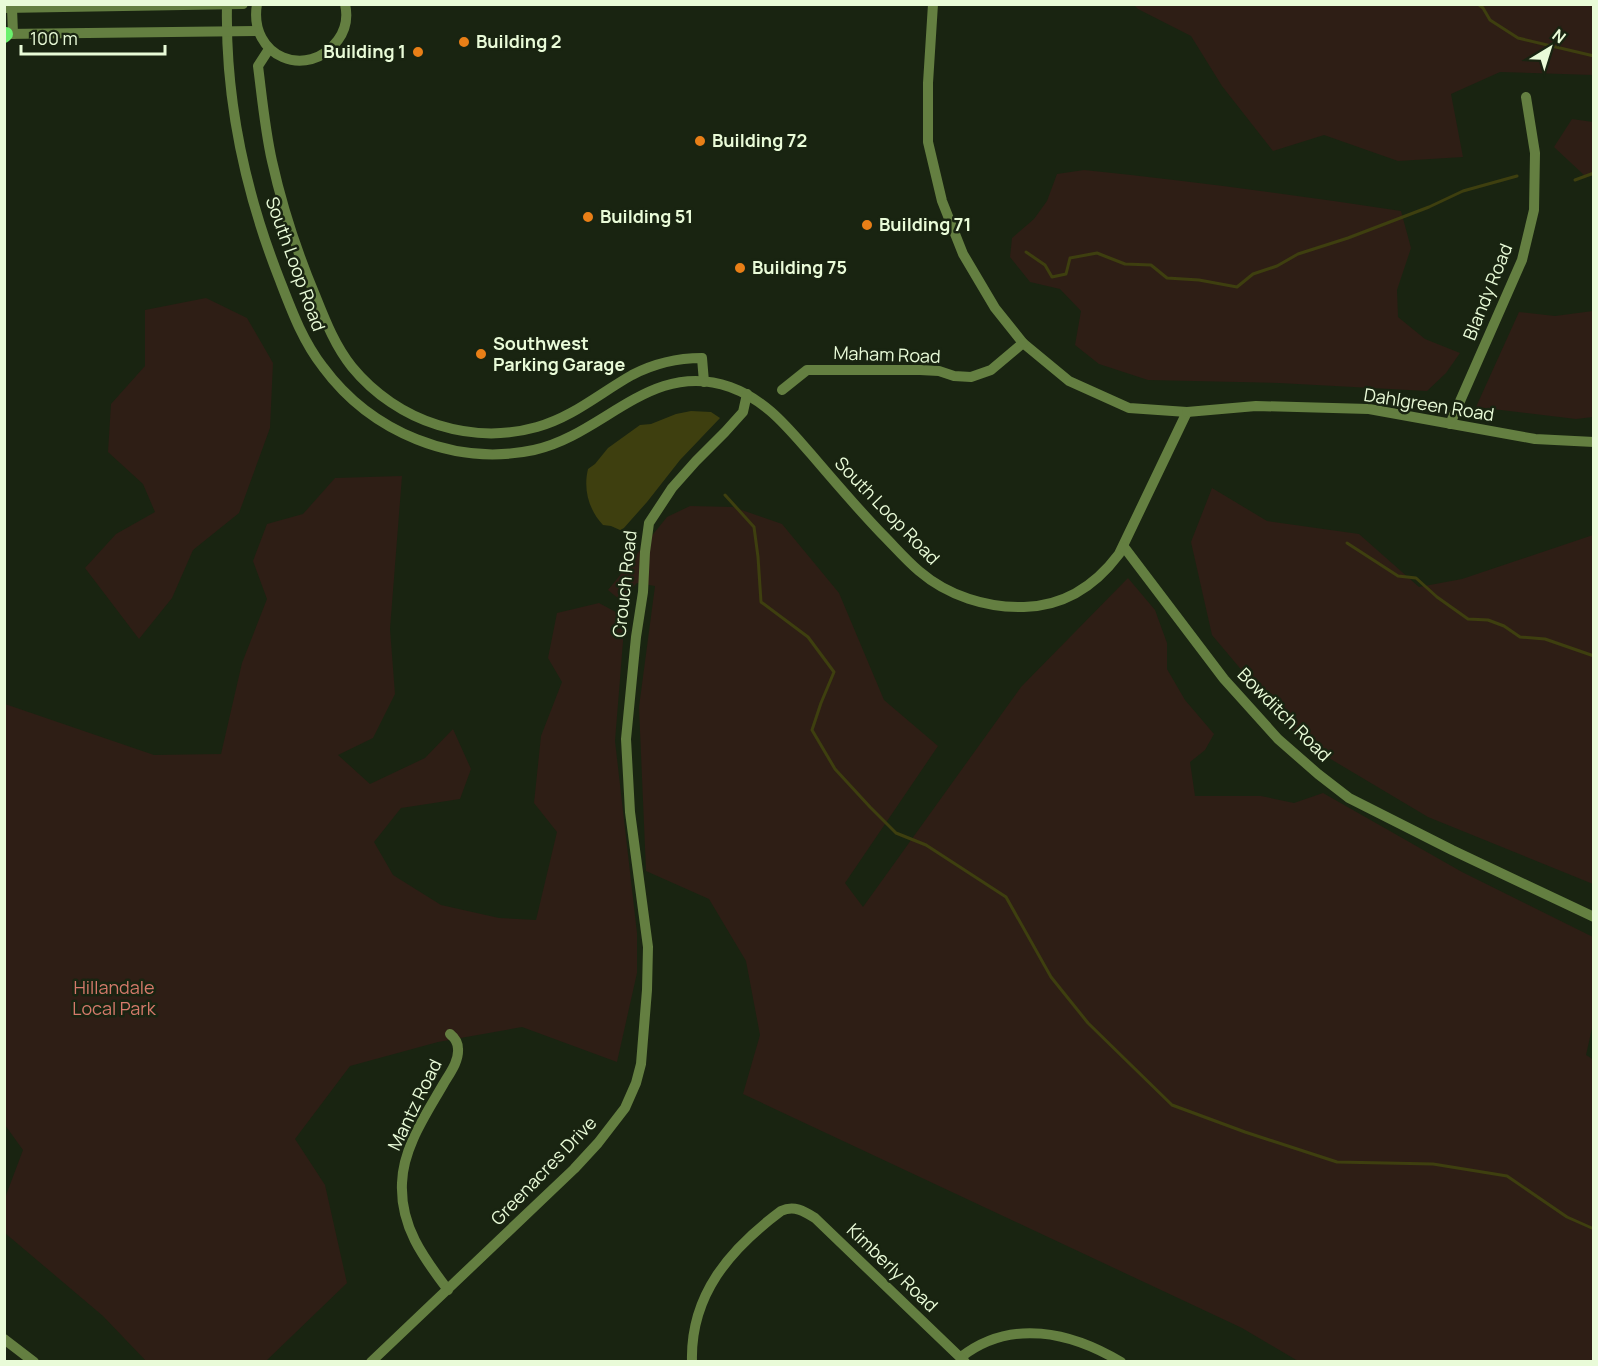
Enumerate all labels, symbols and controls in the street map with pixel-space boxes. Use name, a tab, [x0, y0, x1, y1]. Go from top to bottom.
scale bar	[21, 18, 165, 56]
north arrow	[1520, 18, 1580, 78]
text: N	[1548, 24, 1571, 48]
text: 100 m	[30, 26, 78, 50]
place label: Building 2	[476, 29, 562, 53]
marker: Building 2	[457, 35, 471, 49]
place label: Building 1	[323, 39, 406, 63]
marker: Building 1	[411, 45, 425, 59]
place label: Building 72	[712, 128, 807, 152]
marker: Building 72	[693, 134, 707, 148]
street label: South Loop Road	[260, 193, 331, 334]
place label: Building 51	[600, 204, 693, 228]
marker: Building 51	[581, 210, 595, 224]
place label: Building 71	[879, 212, 971, 236]
marker: Building 71	[860, 218, 874, 232]
street label: Blandy Road	[1457, 240, 1517, 344]
place label: Building 75	[752, 255, 847, 279]
marker: Building 75	[733, 261, 747, 275]
place label: Southwest Parking Garage	[493, 331, 625, 376]
street label: Maham Road	[833, 340, 941, 368]
marker: Southwest Parking Garage	[474, 347, 488, 361]
street label: Dahlgreen Road	[1362, 382, 1496, 426]
street label: South Loop Road	[830, 451, 945, 569]
street label: Crouch Road	[606, 529, 642, 639]
street label: Bowditch Road	[1233, 662, 1337, 766]
park label: Hillandale Local Park	[72, 975, 157, 1020]
street label: Mantz Road	[382, 1055, 447, 1154]
street label: Greenacres Drive	[485, 1111, 601, 1230]
street label: Kimberly Road	[842, 1218, 943, 1317]

